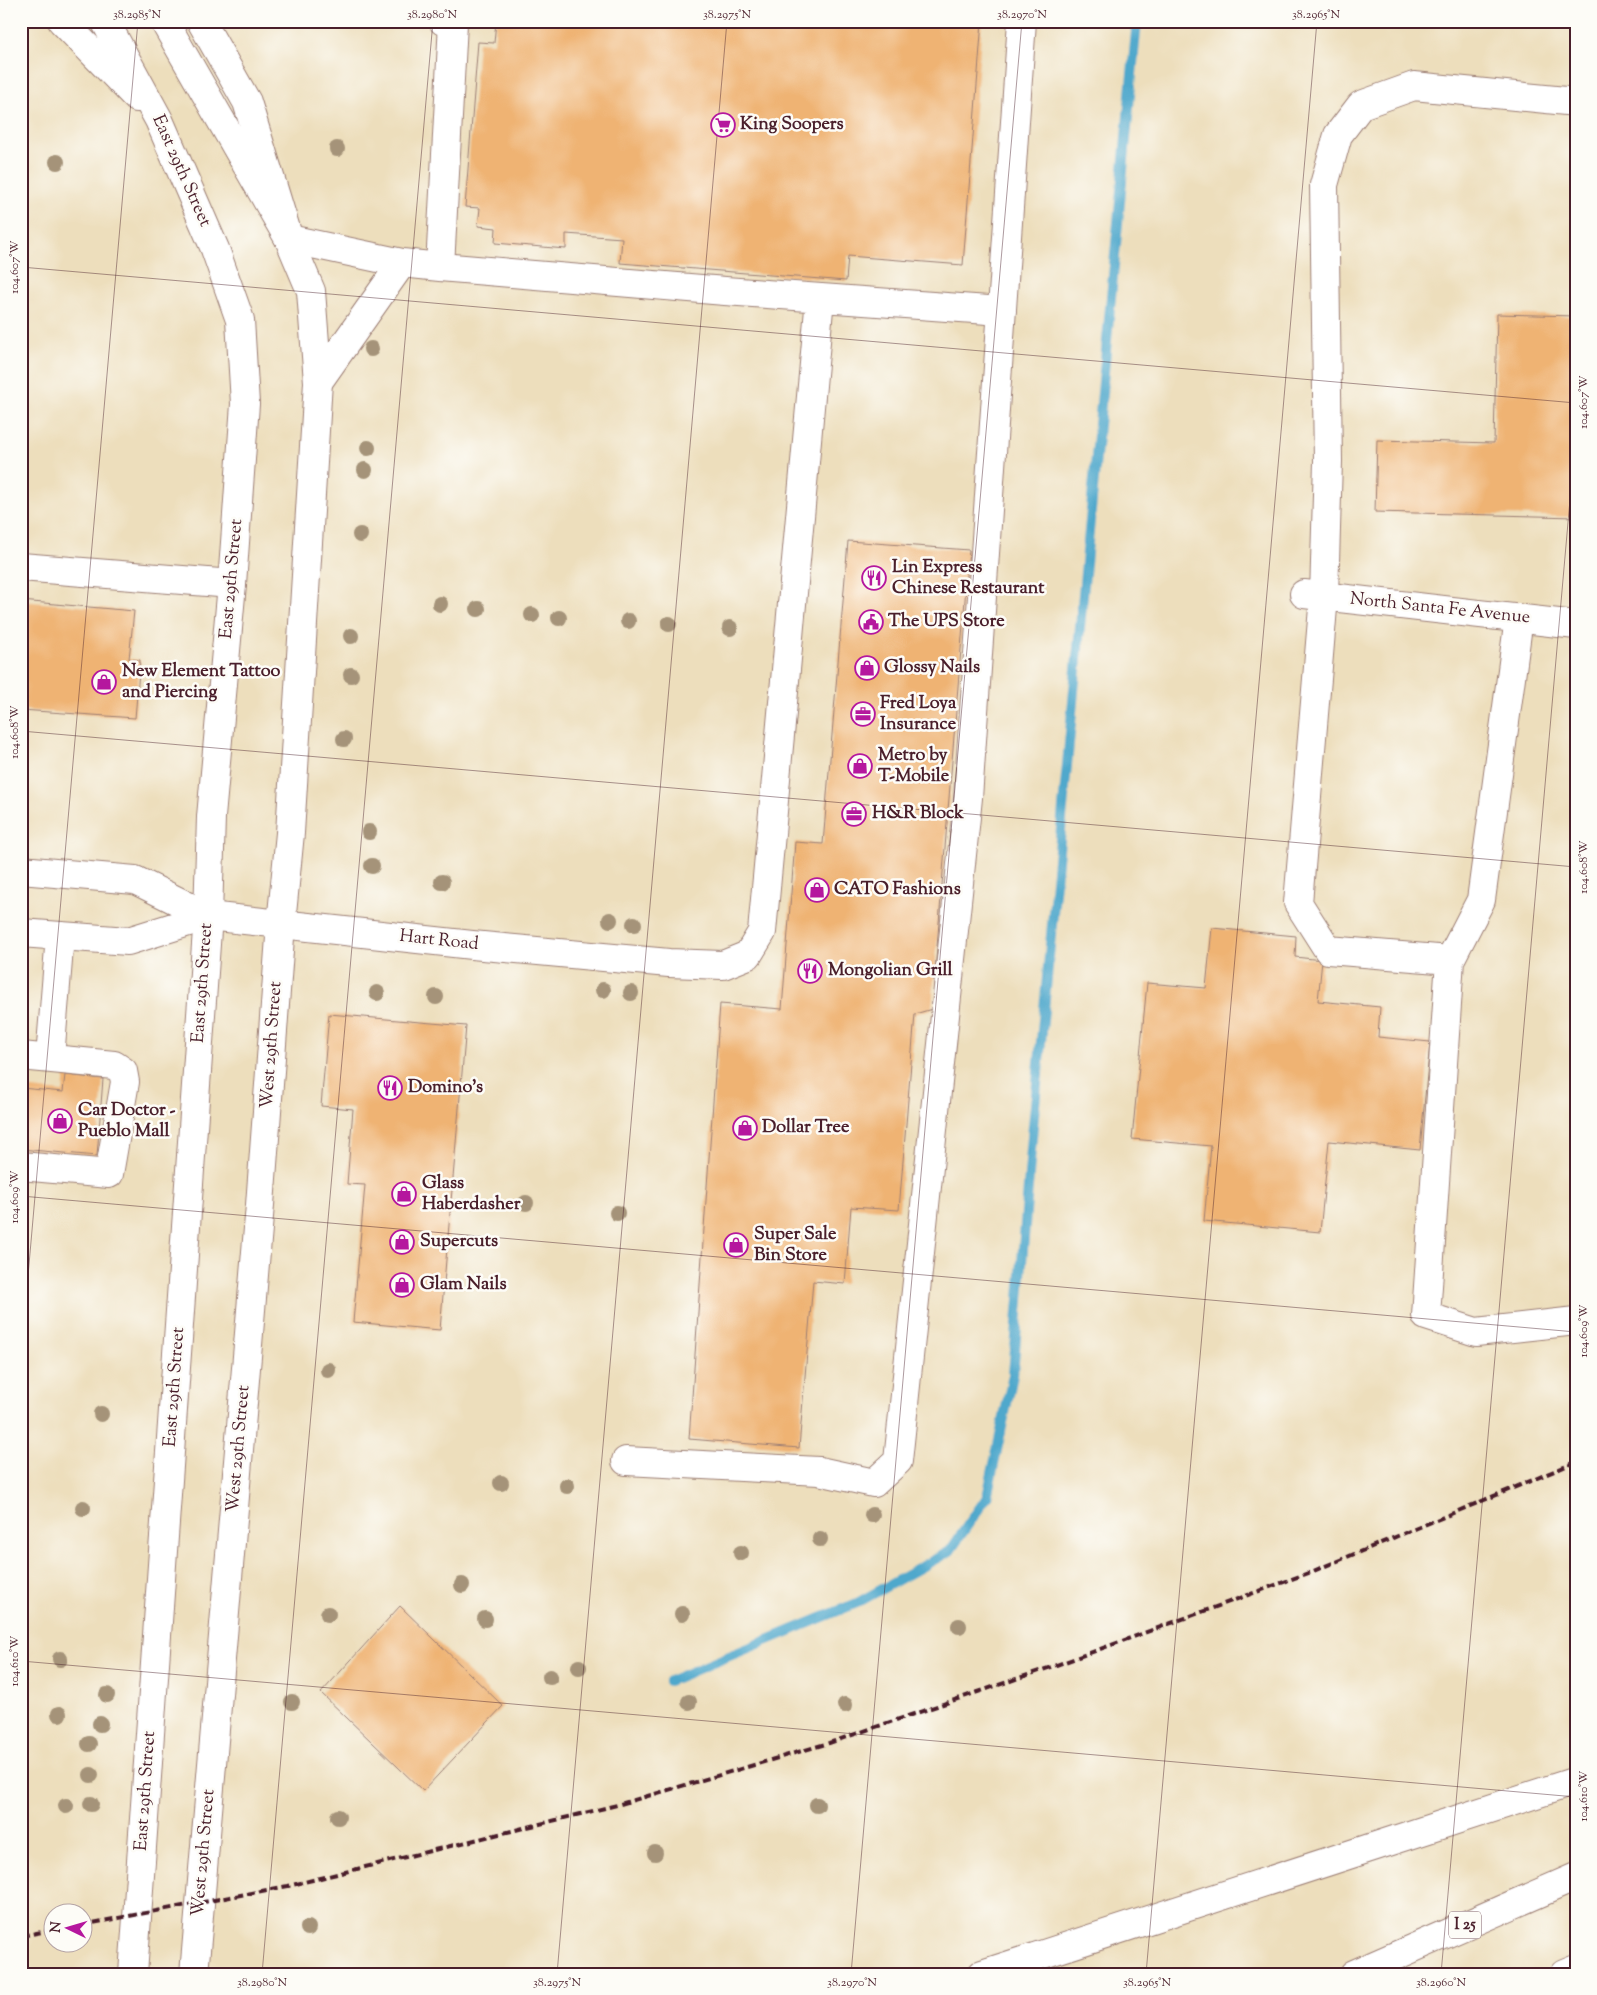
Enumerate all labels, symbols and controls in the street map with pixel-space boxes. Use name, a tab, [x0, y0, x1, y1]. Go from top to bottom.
text: 38.2985°N	[113, 6, 161, 24]
text: 38.2980°N	[407, 6, 457, 24]
text: 38.2975°N	[703, 6, 751, 24]
text: 38.2970°N	[997, 6, 1047, 24]
text: 38.2965°N	[1292, 6, 1340, 24]
street label: East 29th Street	[145, 111, 217, 231]
supermarket icon: King Soopers	[710, 112, 736, 138]
place label: King Soopers	[740, 112, 844, 138]
text: 104.607°W	[6, 240, 24, 294]
text: 104.607°W	[1575, 375, 1593, 429]
street label: East 29th Street	[214, 518, 250, 640]
place label: Lin Express Chinese Restaurant	[892, 555, 1045, 602]
restaurant icon: Lin Express Chinese Restaurant	[861, 565, 887, 591]
street label: North Santa Fe Avenue	[1349, 587, 1531, 631]
public building icon: The UPS Store	[858, 609, 884, 635]
place label: The UPS Store	[888, 609, 1005, 635]
shop icon: Glossy Nails	[854, 655, 880, 681]
place label: Glossy Nails	[884, 655, 980, 681]
place label: New Element Tattoo and Piercing	[122, 659, 281, 706]
shop icon: New Element Tattoo and Piercing	[91, 669, 117, 695]
place label: Fred Loya Insurance	[880, 691, 957, 738]
office icon: Fred Loya Insurance	[850, 701, 876, 727]
text: 104.608°W	[6, 705, 24, 759]
place label: Metro by T-Mobile	[878, 743, 950, 790]
shop icon: Metro by T-Mobile	[847, 753, 873, 779]
office icon: H&R Block	[841, 801, 867, 827]
place label: H&R Block	[872, 801, 964, 827]
text: 104.608°W	[1575, 840, 1593, 894]
shop icon: CATO Fashions	[804, 877, 830, 903]
place label: CATO Fashions	[834, 877, 961, 903]
street label: East 29th Street	[186, 922, 220, 1044]
street label: Hart Road	[398, 924, 480, 958]
restaurant icon: Mongolian Grill	[797, 958, 823, 984]
place label: Mongolian Grill	[828, 958, 954, 984]
street label: West 29th Street	[255, 980, 289, 1110]
restaurant icon: Domino's	[377, 1075, 403, 1101]
place label: Domino's	[408, 1075, 483, 1101]
place label: Car Doctor - Pueblo Mall	[78, 1098, 176, 1145]
shop icon: Car Doctor - Pueblo Mall	[47, 1108, 73, 1134]
shop icon: Dollar Tree	[732, 1115, 758, 1141]
place label: Dollar Tree	[762, 1115, 850, 1141]
text: 104.609°W	[6, 1170, 24, 1223]
place label: Glass Haberdasher	[422, 1171, 521, 1218]
shop icon: Glass Haberdasher	[391, 1181, 417, 1207]
place label: Super Sale Bin Store	[754, 1222, 837, 1269]
shop icon: Supercuts	[389, 1229, 415, 1255]
place label: Supercuts	[420, 1229, 498, 1255]
shop icon: Super Sale Bin Store	[723, 1232, 749, 1258]
shop icon: Glam Nails	[389, 1272, 415, 1298]
place label: Glam Nails	[420, 1272, 507, 1298]
text: 104.609°W	[1575, 1304, 1593, 1357]
street label: East 29th Street	[158, 1326, 192, 1448]
street label: West 29th Street	[220, 1384, 258, 1514]
text: 104.610°W	[6, 1635, 24, 1686]
street label: East 29th Street	[129, 1730, 163, 1852]
text: 104.610°W	[1575, 1770, 1593, 1821]
street label: West 29th Street	[185, 1788, 223, 1918]
north arrow	[42, 1902, 92, 1952]
road number: I 25	[1449, 1912, 1481, 1938]
text: N	[47, 1921, 67, 1933]
text: 38.2980°N	[237, 1974, 287, 1992]
text: 38.2975°N	[533, 1974, 581, 1992]
text: 38.2970°N	[827, 1974, 877, 1992]
text: 38.2965°N	[1123, 1974, 1171, 1992]
text: 38.2960°N	[1416, 1974, 1466, 1992]

